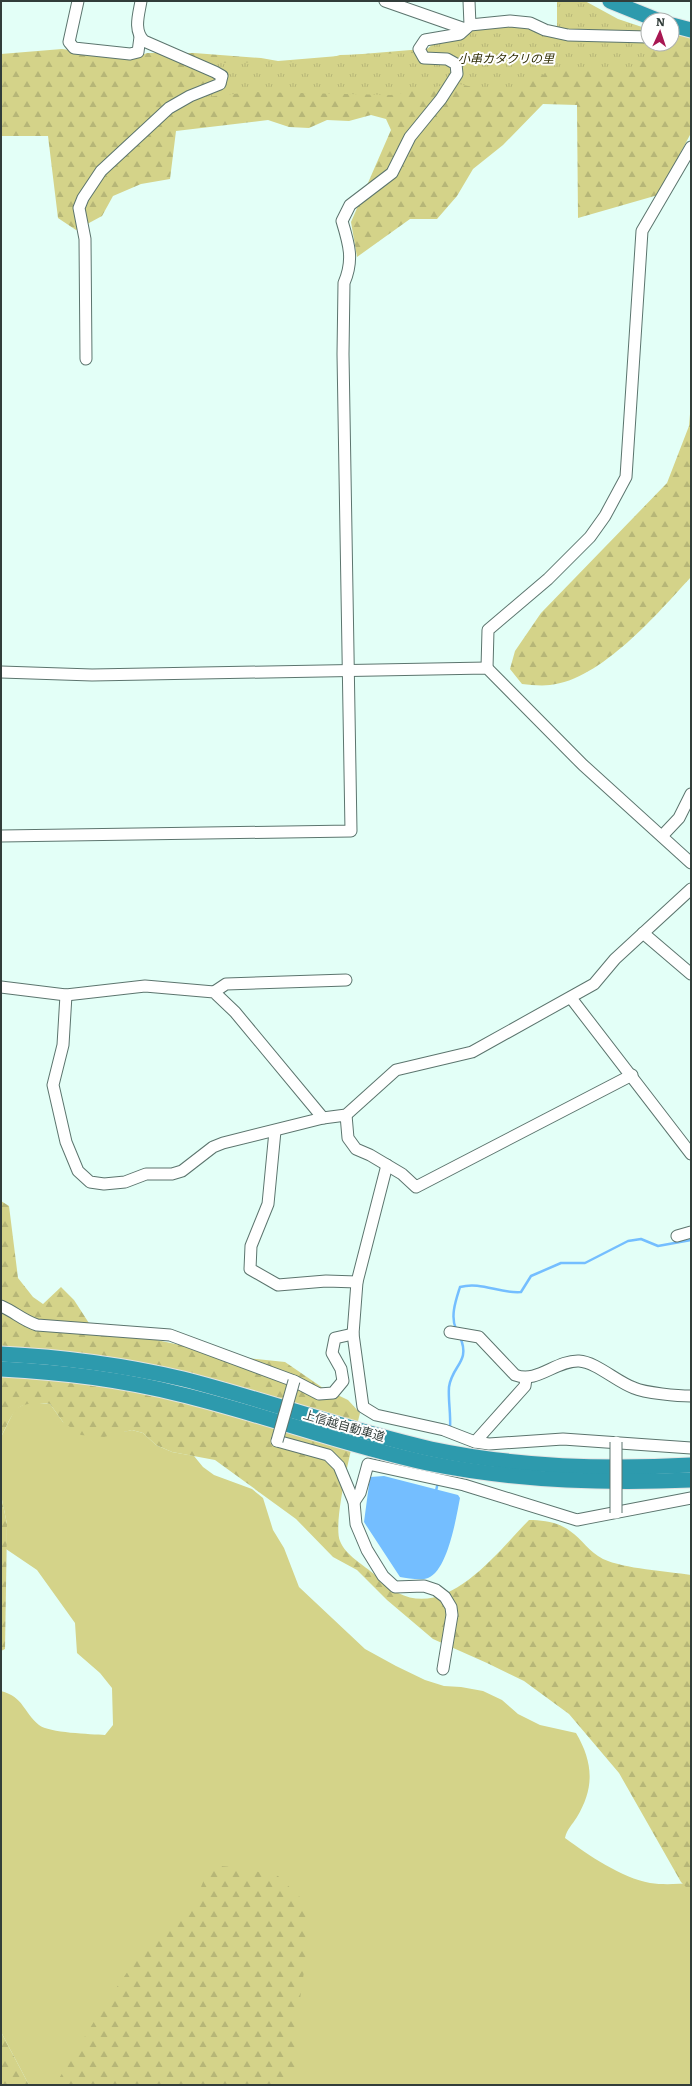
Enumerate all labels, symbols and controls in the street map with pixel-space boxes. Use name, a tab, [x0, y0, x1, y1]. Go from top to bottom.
north arrow	[640, 12, 680, 52]
text: N	[656, 13, 666, 29]
park label: 小串カタクリの里	[458, 49, 555, 67]
street label: 上信越自動車道	[301, 1405, 387, 1445]

